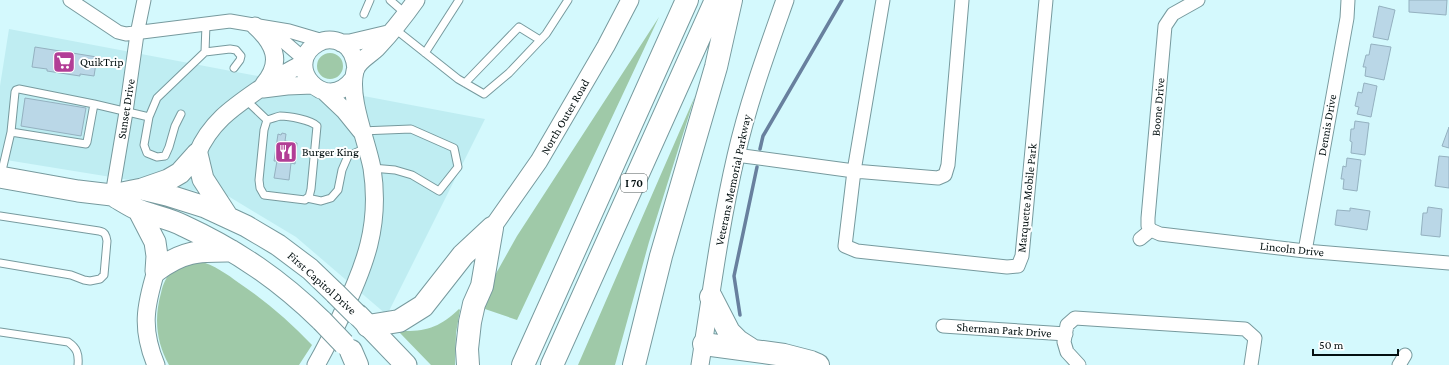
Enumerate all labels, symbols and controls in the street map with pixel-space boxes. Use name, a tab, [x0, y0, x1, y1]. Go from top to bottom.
supermarket icon: QuikTrip	[51, 49, 77, 75]
place label: QuikTrip	[80, 55, 124, 69]
street label: North Outer Road	[538, 76, 593, 157]
street label: Boone Drive	[1148, 77, 1168, 137]
street label: Sunset Drive	[114, 78, 138, 140]
street label: Dennis Drive	[1315, 93, 1339, 157]
street label: Veterans Memorial Parkway	[712, 113, 754, 247]
restaurant icon: Burger King	[273, 139, 299, 165]
street label: Marquette Mobile Park	[1014, 142, 1040, 253]
place label: Burger King	[302, 145, 359, 159]
road number: I 70	[621, 174, 647, 192]
street label: Lincoln Drive	[1259, 239, 1325, 259]
street label: First Capitol Drive	[285, 249, 359, 317]
street label: Sherman Park Drive	[956, 320, 1052, 340]
scale bar	[1313, 331, 1398, 357]
text: 50 m	[1319, 338, 1344, 352]

